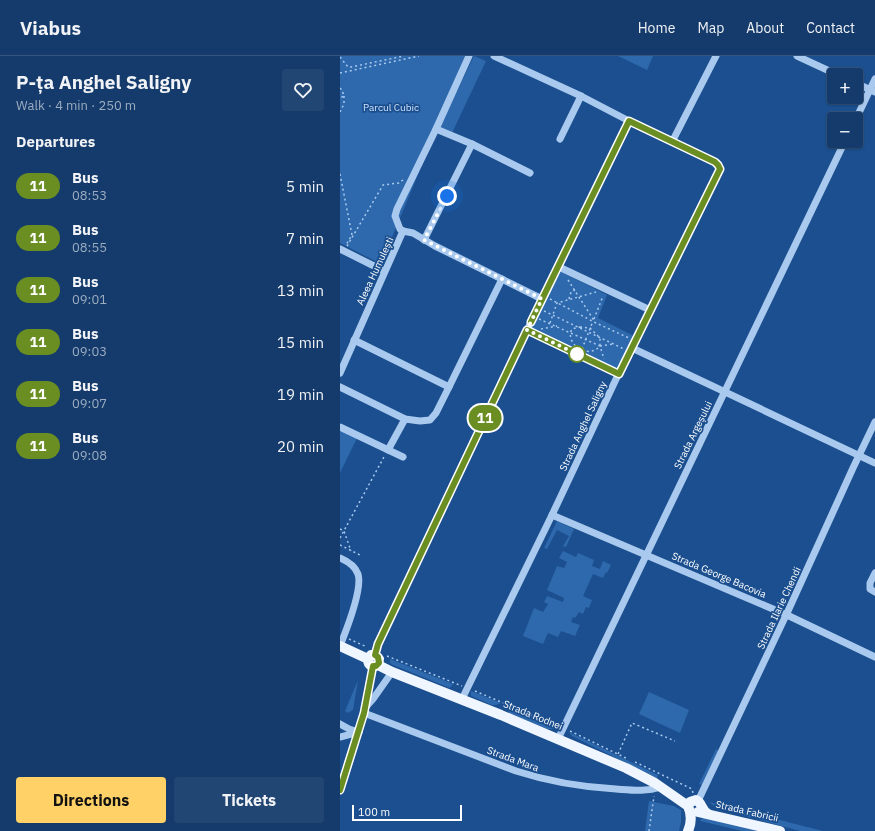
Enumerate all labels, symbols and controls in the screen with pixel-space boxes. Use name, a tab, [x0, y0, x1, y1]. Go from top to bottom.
text: Viabus	[20, 16, 81, 40]
text: Home	[638, 19, 675, 37]
text: Map	[697, 19, 724, 37]
text: About	[746, 19, 784, 37]
text: Contact	[806, 19, 855, 37]
map controls	[827, 68, 863, 148]
button: +	[827, 68, 863, 104]
button: heart	[282, 69, 324, 111]
text: P-ța Anghel Saligny	[16, 70, 191, 94]
text: Walk · 4 min · 250 m	[16, 97, 136, 114]
park label: Parcul Cubic	[363, 101, 419, 114]
button: −	[827, 112, 863, 148]
text: Departures	[16, 132, 95, 151]
text: Bus	[72, 168, 99, 187]
text: 11	[30, 177, 46, 195]
text: 5 min	[286, 177, 324, 196]
your location	[437, 186, 457, 206]
text: 08:53	[72, 187, 107, 204]
text: Bus	[72, 220, 99, 239]
text: 11	[30, 229, 46, 247]
text: 7 min	[286, 229, 324, 248]
street label: Aleea Humulești	[353, 235, 397, 307]
text: 08:55	[72, 239, 107, 256]
text: Bus	[72, 272, 99, 291]
text: 11	[30, 281, 46, 299]
text: 13 min	[277, 281, 324, 300]
text: 09:01	[72, 291, 107, 308]
text: Bus	[72, 324, 99, 343]
text: 11	[30, 333, 46, 351]
text: 15 min	[277, 333, 324, 352]
text: 09:03	[72, 343, 107, 360]
unlabelled marker	[568, 345, 586, 363]
text: Bus	[72, 376, 99, 395]
street label: Strada Anghel Saligny	[556, 379, 610, 473]
text: 11	[30, 385, 46, 403]
text: 19 min	[277, 385, 324, 404]
text: 09:07	[72, 395, 107, 412]
street label: Strada Argeșului	[671, 399, 715, 471]
line badge: 11	[467, 405, 503, 431]
text: 11	[477, 409, 493, 427]
text: Bus	[72, 428, 99, 447]
text: 11	[30, 437, 46, 455]
text: 20 min	[277, 437, 324, 456]
text: 09:08	[72, 447, 107, 464]
street label: Strada George Bacovia	[670, 549, 769, 601]
street label: Strada Ilarie Chendi	[754, 565, 804, 651]
street label: Strada Rodnei	[501, 697, 565, 733]
street label: Strada Mara	[485, 744, 541, 775]
button: Directions	[16, 777, 166, 823]
button: Tickets	[174, 777, 324, 823]
street label: Strada Fabricii	[714, 797, 780, 825]
scale bar	[352, 803, 462, 822]
text: 100 m	[358, 805, 390, 819]

